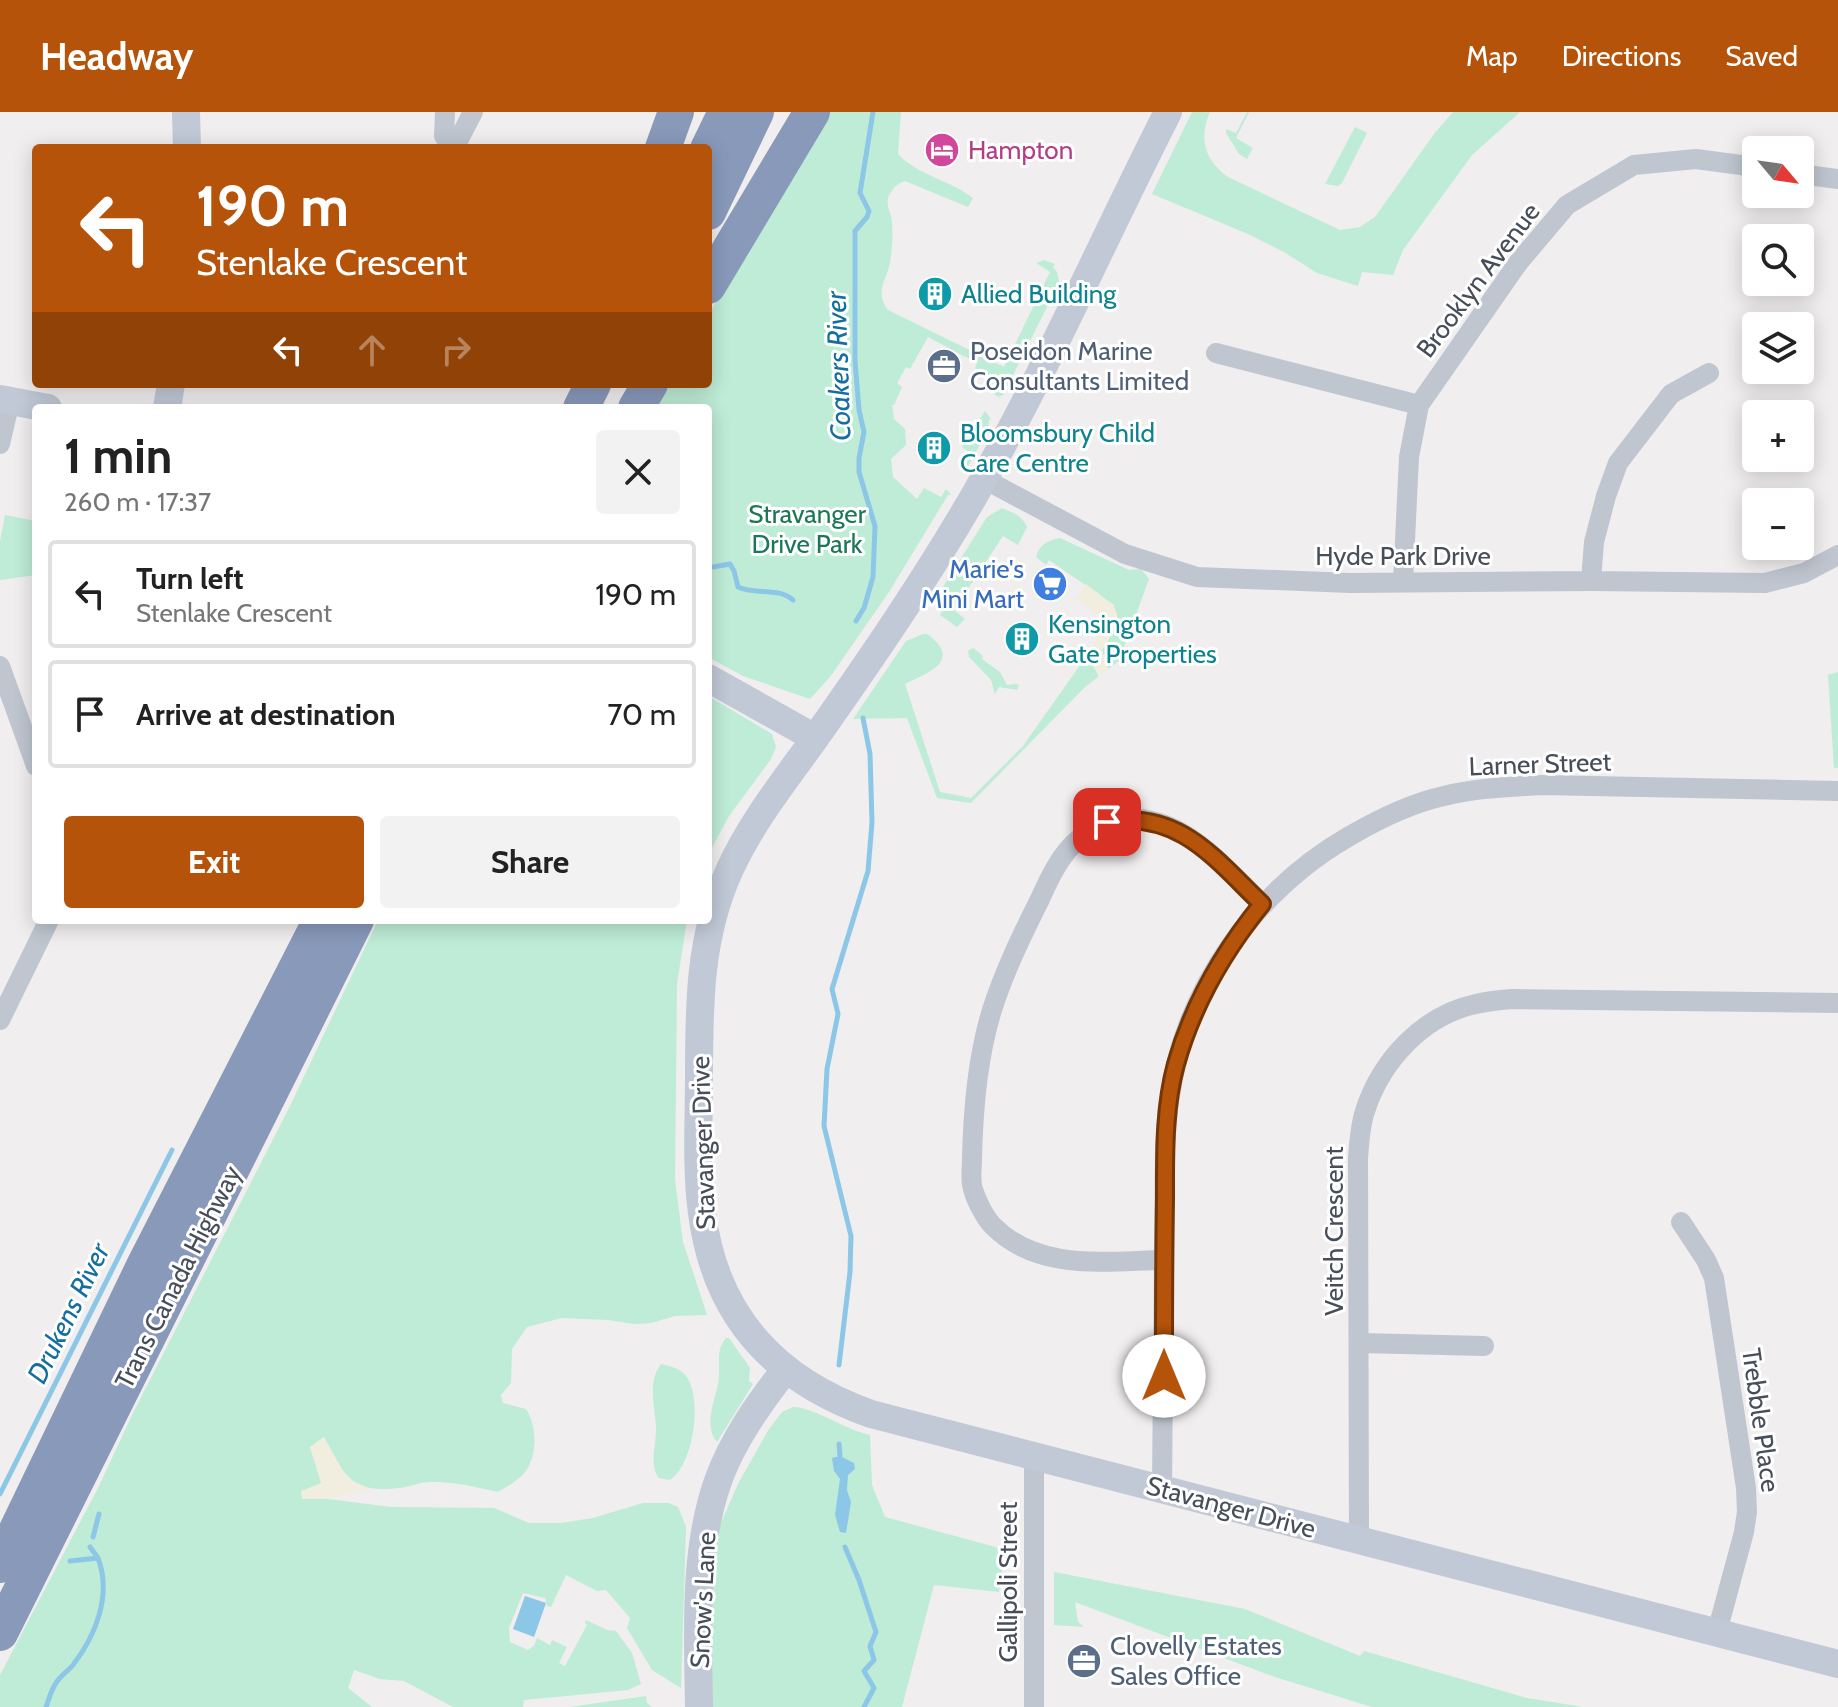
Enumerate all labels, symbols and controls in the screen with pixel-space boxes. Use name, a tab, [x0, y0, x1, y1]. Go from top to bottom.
text: Headway	[40, 33, 193, 80]
text: Map	[1466, 39, 1518, 73]
text: Directions	[1562, 39, 1681, 73]
text: Saved	[1725, 39, 1798, 73]
hotel icon: Hampton	[923, 131, 961, 169]
place label: Hampton	[968, 134, 1073, 166]
north arrow	[1742, 136, 1814, 208]
map controls	[1742, 136, 1814, 560]
text: 190 m	[196, 172, 349, 240]
icon: left	[64, 176, 168, 280]
street label: Brooklyn Avenue	[1409, 196, 1547, 364]
button: search	[1742, 224, 1814, 296]
text: Stenlake Crescent	[196, 240, 467, 284]
building icon: Allied Building	[916, 275, 954, 313]
place label: Allied Building	[961, 278, 1117, 310]
water label: Coakers River	[818, 289, 858, 441]
button: layers	[1742, 312, 1814, 384]
icon: left	[266, 328, 310, 372]
icon: ahead	[350, 328, 394, 372]
icon: right	[434, 328, 478, 372]
place label: Poseidon Marine Consultants Limited	[970, 335, 1189, 397]
office icon: Poseidon Marine Consultants Limited	[925, 347, 963, 385]
button: +	[1742, 400, 1814, 472]
place label: Bloomsbury Child Care Centre	[960, 417, 1155, 479]
text: 1 min	[64, 427, 172, 485]
building icon: Bloomsbury Child Care Centre	[915, 429, 953, 467]
button: close	[596, 430, 680, 514]
text: 260 m · 17:37	[64, 486, 211, 518]
button: −	[1742, 488, 1814, 560]
park label: Stravanger Drive Park	[748, 498, 867, 560]
street label: Hyde Park Drive	[1315, 540, 1491, 572]
place label: Marie's Mini Mart	[921, 553, 1024, 615]
text: Turn left	[136, 560, 244, 597]
supermarket icon: Marie's Mini Mart	[1031, 565, 1069, 603]
icon: left	[68, 572, 112, 616]
text: 190 m	[595, 576, 676, 613]
text: Stenlake Crescent	[136, 597, 332, 629]
place label: Kensington Gate Properties	[1048, 608, 1217, 670]
building icon: Kensington Gate Properties	[1003, 620, 1041, 658]
icon: arrive	[68, 692, 112, 736]
text: Arrive at destination	[136, 696, 396, 733]
text: 70 m	[607, 696, 676, 733]
street label: Larner Street	[1468, 746, 1612, 782]
pin	[1073, 788, 1141, 856]
icon: arrive	[1085, 800, 1129, 844]
button: Exit	[64, 816, 364, 908]
button: Share	[380, 816, 680, 908]
street label: Stavanger Drive	[684, 1056, 722, 1230]
street label: Veitch Crescent	[1318, 1146, 1350, 1316]
street label: Trans Canada Highway	[108, 1160, 248, 1394]
water label: Drukens River	[19, 1236, 117, 1389]
position arrow	[1122, 1334, 1206, 1418]
street label: Trebble Place	[1735, 1346, 1787, 1494]
street label: Stavanger Drive	[1143, 1469, 1319, 1545]
street label: Gallipoli Street	[992, 1501, 1024, 1662]
street label: Snow's Lane	[683, 1531, 723, 1669]
place label: Clovelly Estates Sales Office	[1110, 1630, 1282, 1692]
office icon: Clovelly Estates Sales Office	[1065, 1642, 1103, 1680]

